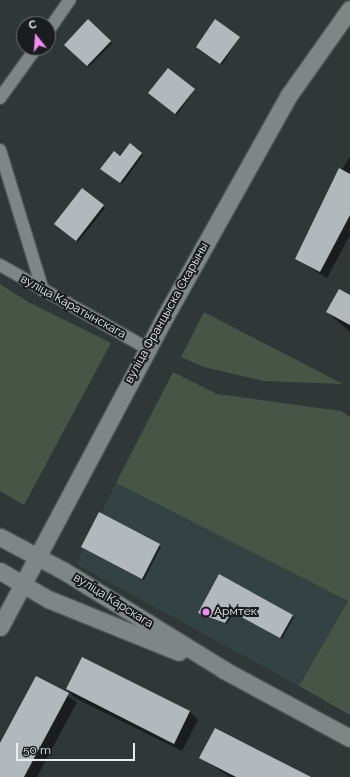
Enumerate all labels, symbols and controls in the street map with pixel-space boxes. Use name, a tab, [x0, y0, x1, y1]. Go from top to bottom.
north arrow	[16, 16, 56, 56]
text: С	[27, 18, 38, 32]
street label: вуліца Францыска Скарыны	[122, 240, 212, 386]
street label: вуліца Каратынскага	[18, 272, 128, 342]
street label: вуліца Карскага	[71, 571, 155, 631]
place label: Армтек	[214, 605, 257, 619]
marker: Армтек	[201, 607, 211, 617]
scale bar	[18, 735, 137, 761]
text: 50 m	[23, 743, 51, 757]

